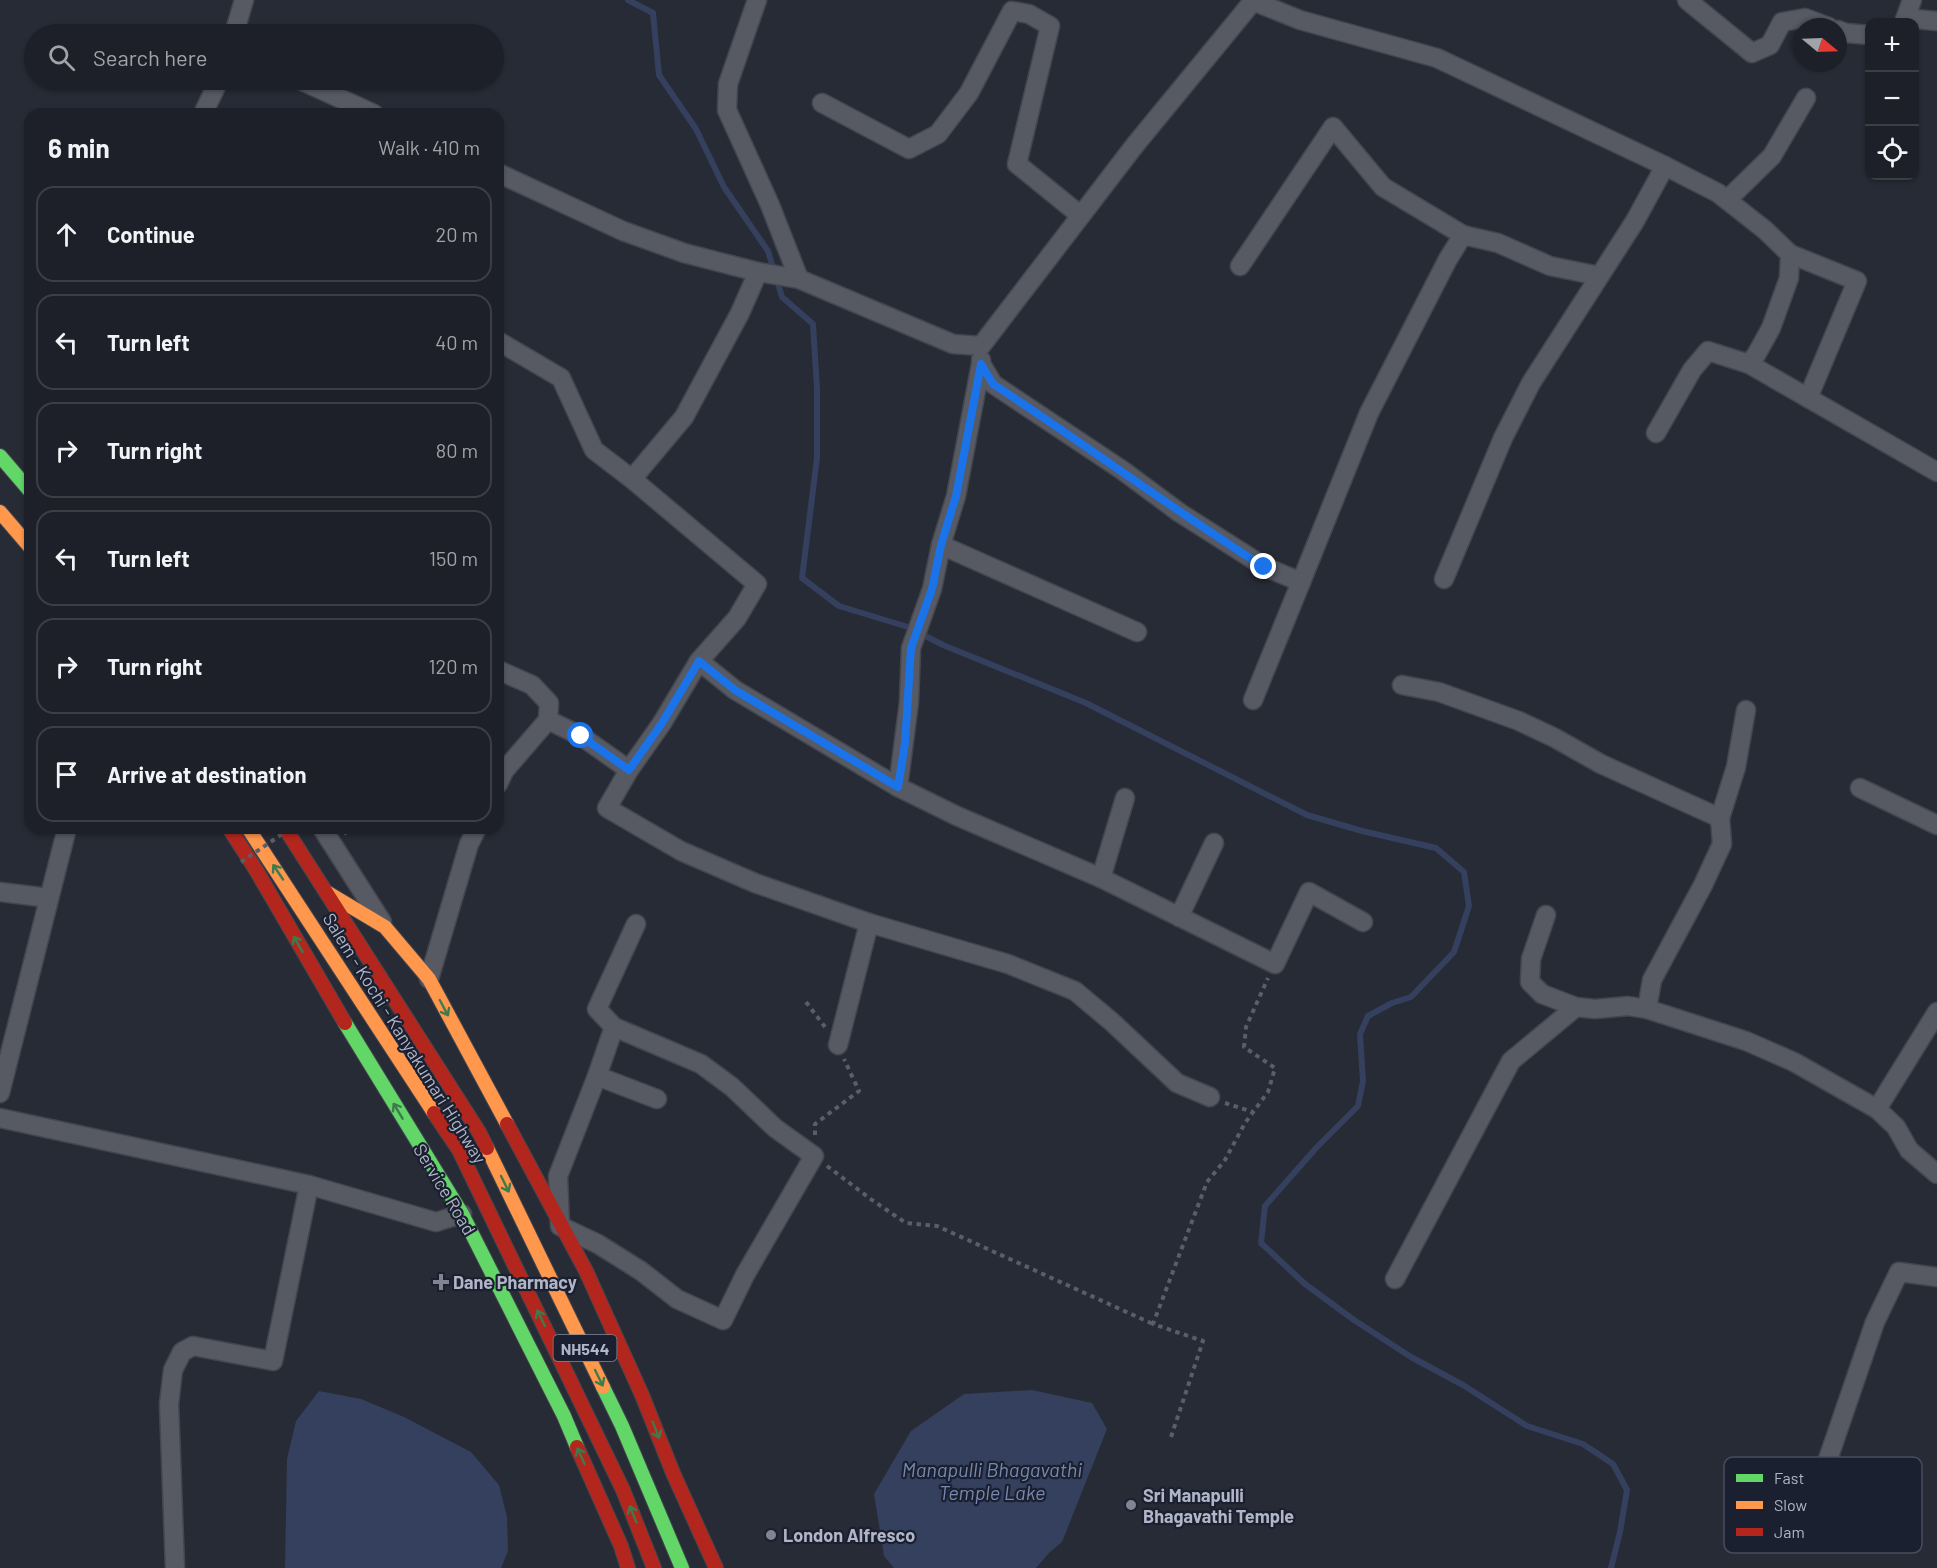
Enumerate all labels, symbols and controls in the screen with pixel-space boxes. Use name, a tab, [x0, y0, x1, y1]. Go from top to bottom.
north arrow	[1793, 18, 1847, 72]
map controls	[1865, 18, 1919, 180]
button: +	[1865, 18, 1919, 72]
search box	[24, 24, 504, 90]
icon: search	[45, 41, 78, 74]
text: Search here	[93, 44, 207, 70]
button: −	[1865, 72, 1919, 126]
button: locate	[1865, 126, 1919, 180]
text: 6 min	[48, 132, 110, 163]
text: Walk · 410 m	[378, 135, 480, 159]
icon: ahead	[50, 218, 83, 251]
text: Continue	[107, 221, 195, 247]
text: 20 m	[435, 222, 478, 246]
icon: left	[50, 326, 83, 359]
text: Turn left	[107, 329, 190, 355]
text: 40 m	[435, 330, 478, 354]
icon: right	[50, 434, 83, 467]
text: Turn right	[107, 437, 202, 463]
text: 80 m	[436, 438, 478, 462]
icon: left	[50, 542, 83, 575]
text: Turn left	[107, 545, 190, 571]
text: 150 m	[429, 546, 478, 570]
route end	[1250, 553, 1276, 579]
icon: right	[50, 650, 83, 683]
text: Turn right	[107, 653, 202, 679]
text: 120 m	[428, 654, 478, 678]
route start	[567, 722, 593, 748]
icon: arrive	[50, 758, 83, 791]
text: Arrive at destination	[107, 761, 306, 787]
one-way arrow	[271, 864, 284, 881]
street label: Salem - Kochi - Kanyakumari Highway	[318, 909, 492, 1167]
one-way arrow	[292, 936, 304, 953]
one-way arrow	[438, 999, 450, 1016]
one-way arrow	[392, 1103, 404, 1120]
street label: Service Road	[409, 1139, 481, 1239]
one-way arrow	[499, 1175, 511, 1193]
place label: Dane Pharmacy	[453, 1271, 577, 1293]
marker: Dane Pharmacy	[434, 1275, 448, 1289]
one-way arrow	[534, 1310, 546, 1328]
road number: NH544	[554, 1335, 616, 1361]
one-way arrow	[594, 1369, 606, 1387]
one-way arrow	[652, 1421, 663, 1439]
one-way arrow	[575, 1447, 586, 1465]
water label: Manapulli Bhagavathi Temple Lake	[902, 1457, 1082, 1504]
legend	[1724, 1457, 1922, 1553]
text: Fast	[1774, 1468, 1804, 1487]
place label: Sri Manapulli Bhagavathi Temple	[1143, 1484, 1294, 1527]
text: Slow	[1774, 1495, 1807, 1514]
marker: Sri Manapulli Bhagavathi Temple	[1124, 1498, 1138, 1512]
one-way arrow	[627, 1505, 638, 1523]
text: Jam	[1774, 1522, 1805, 1541]
place label: London Alfresco	[783, 1524, 915, 1546]
marker: London Alfresco	[764, 1528, 778, 1542]

